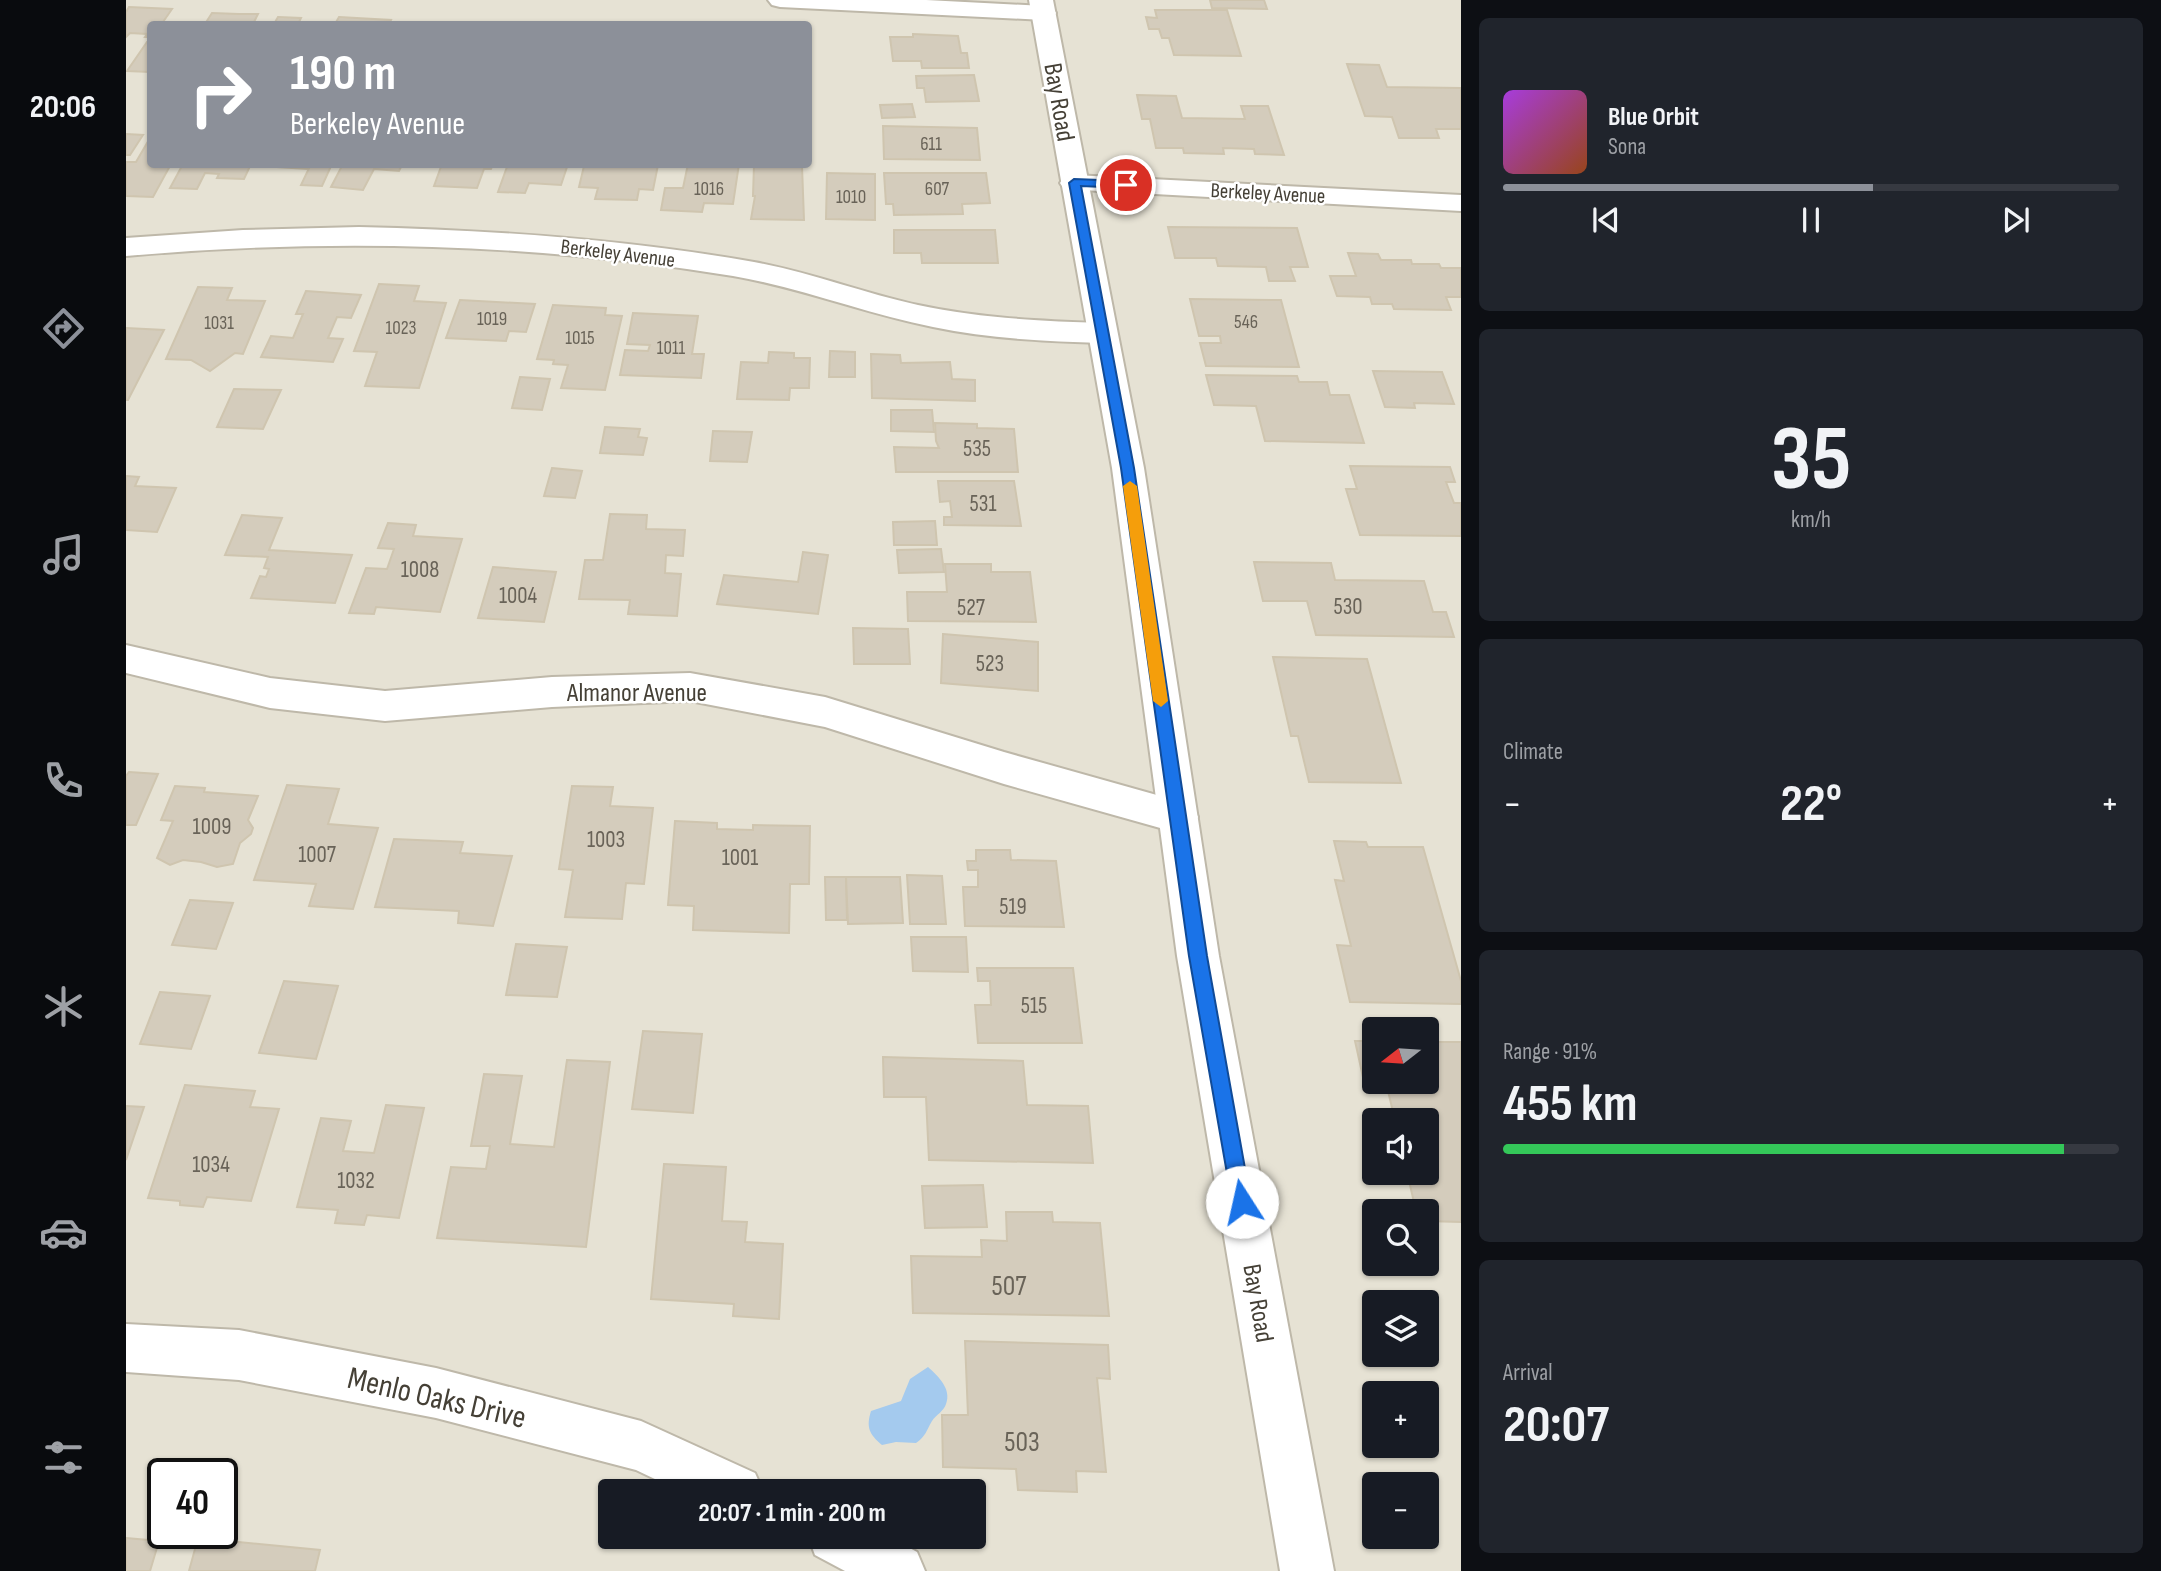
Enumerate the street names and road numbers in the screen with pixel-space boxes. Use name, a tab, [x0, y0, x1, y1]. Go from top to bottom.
street label: Bay Road	[1036, 61, 1081, 144]
street label: Berkeley Avenue	[1210, 178, 1326, 209]
street label: Berkeley Avenue	[559, 234, 677, 273]
street label: Almanor Avenue	[566, 678, 707, 709]
street label: Bay Road	[1235, 1262, 1280, 1345]
street label: Menlo Oaks Drive	[344, 1359, 530, 1438]

